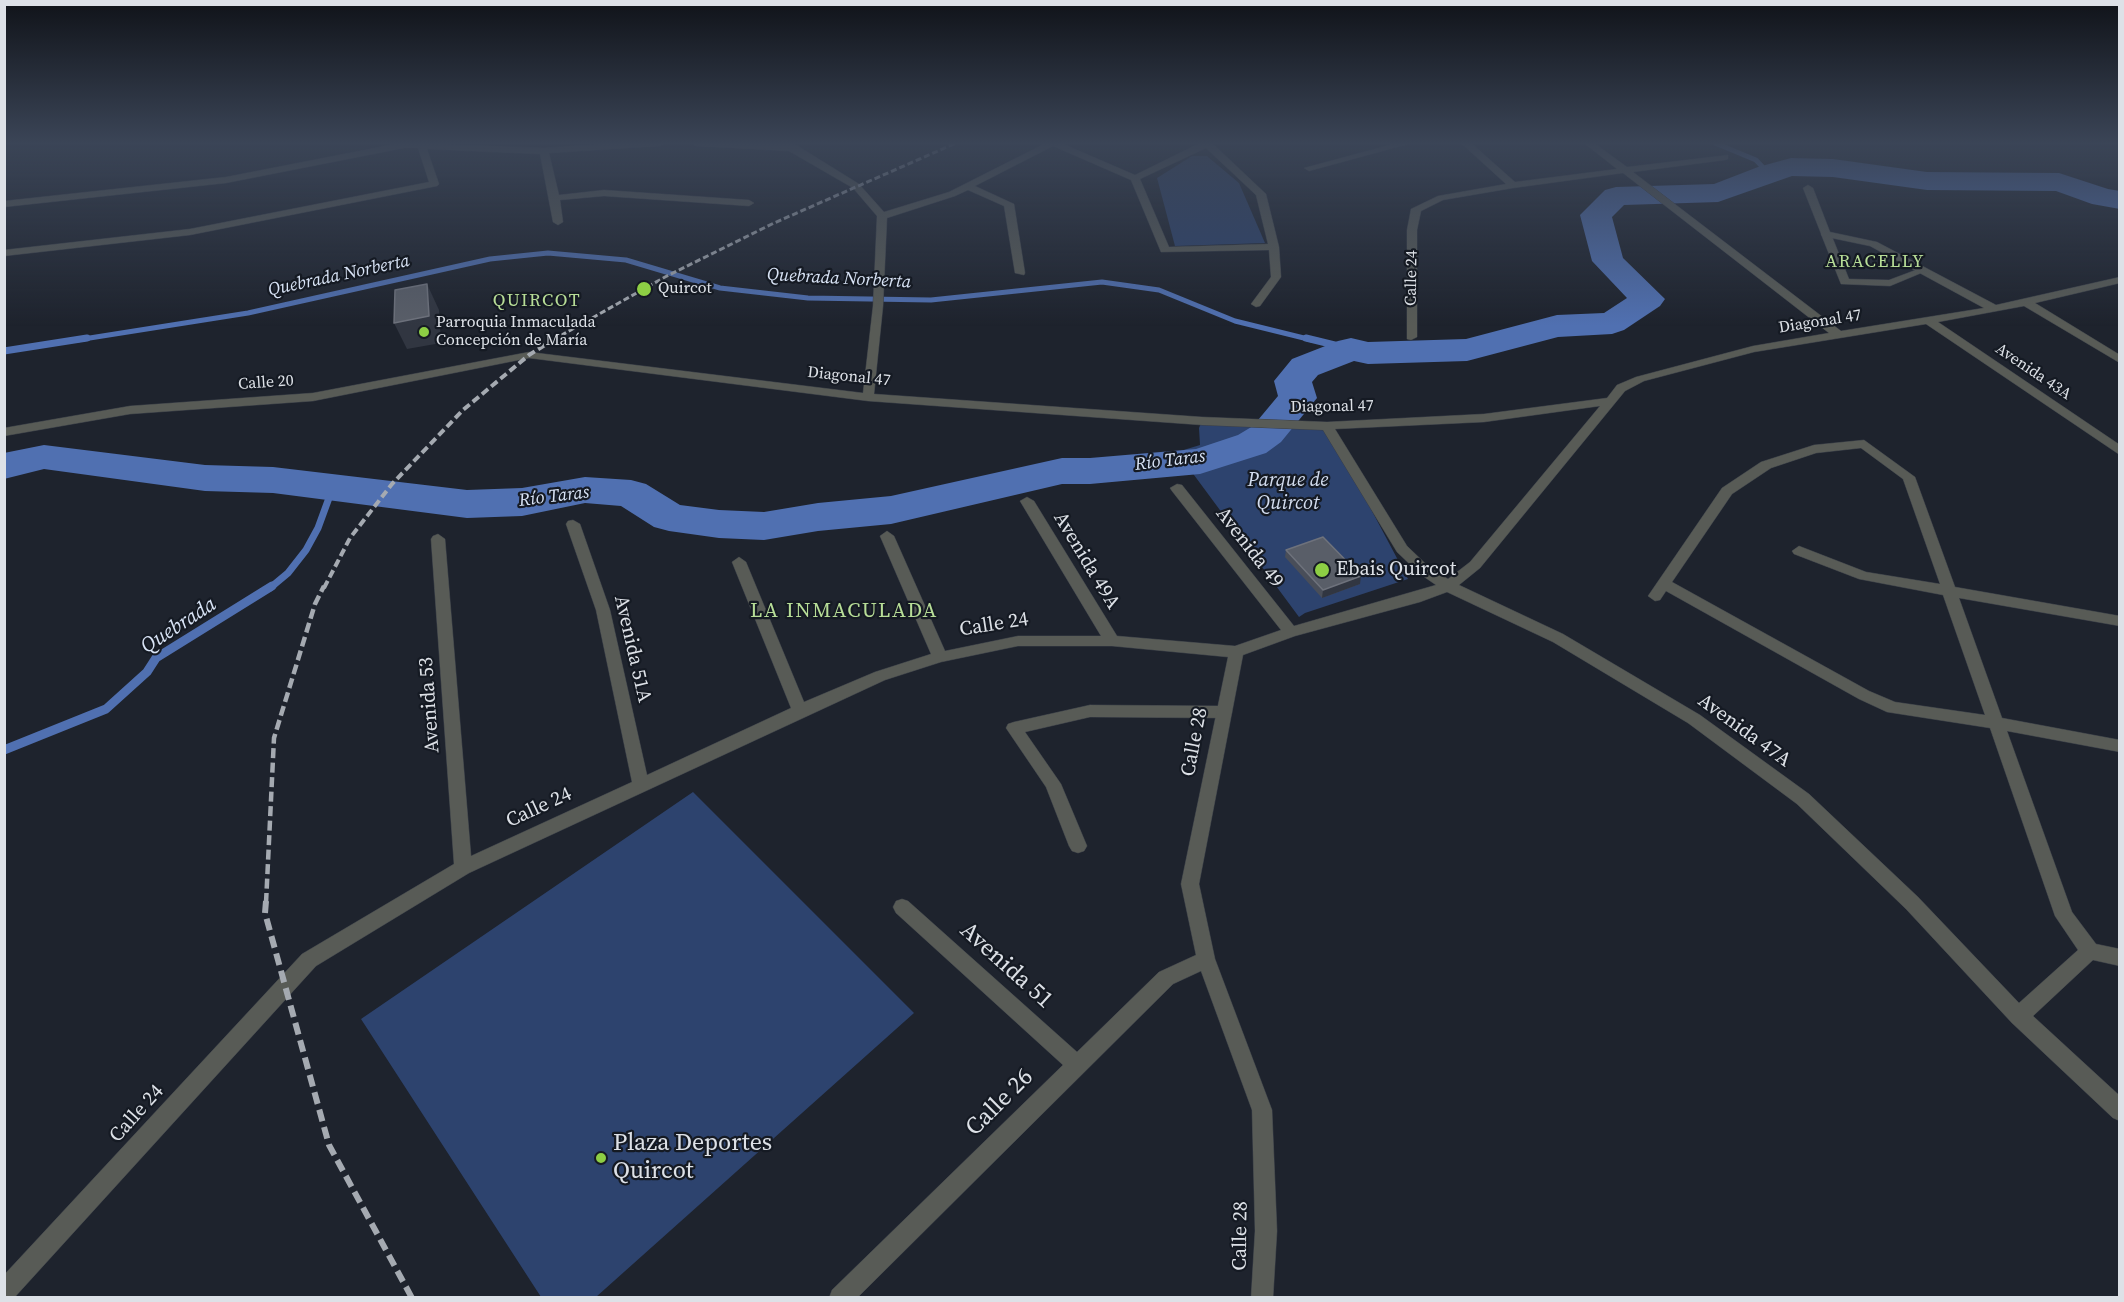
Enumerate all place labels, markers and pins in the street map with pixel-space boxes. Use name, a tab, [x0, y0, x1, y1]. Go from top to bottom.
place label: Quircot	[658, 279, 712, 299]
marker: Quircot	[635, 280, 653, 298]
place label: Parroquia Inmaculada Concepción de María	[436, 313, 596, 351]
marker: Parroquia Inmaculada Concepción de María	[417, 325, 431, 339]
place label: Ebais Quircot	[1336, 558, 1456, 582]
marker: Ebais Quircot	[1313, 561, 1331, 579]
place label: Plaza Deportes Quircot	[613, 1130, 772, 1186]
marker: Plaza Deportes Quircot	[594, 1151, 608, 1165]

